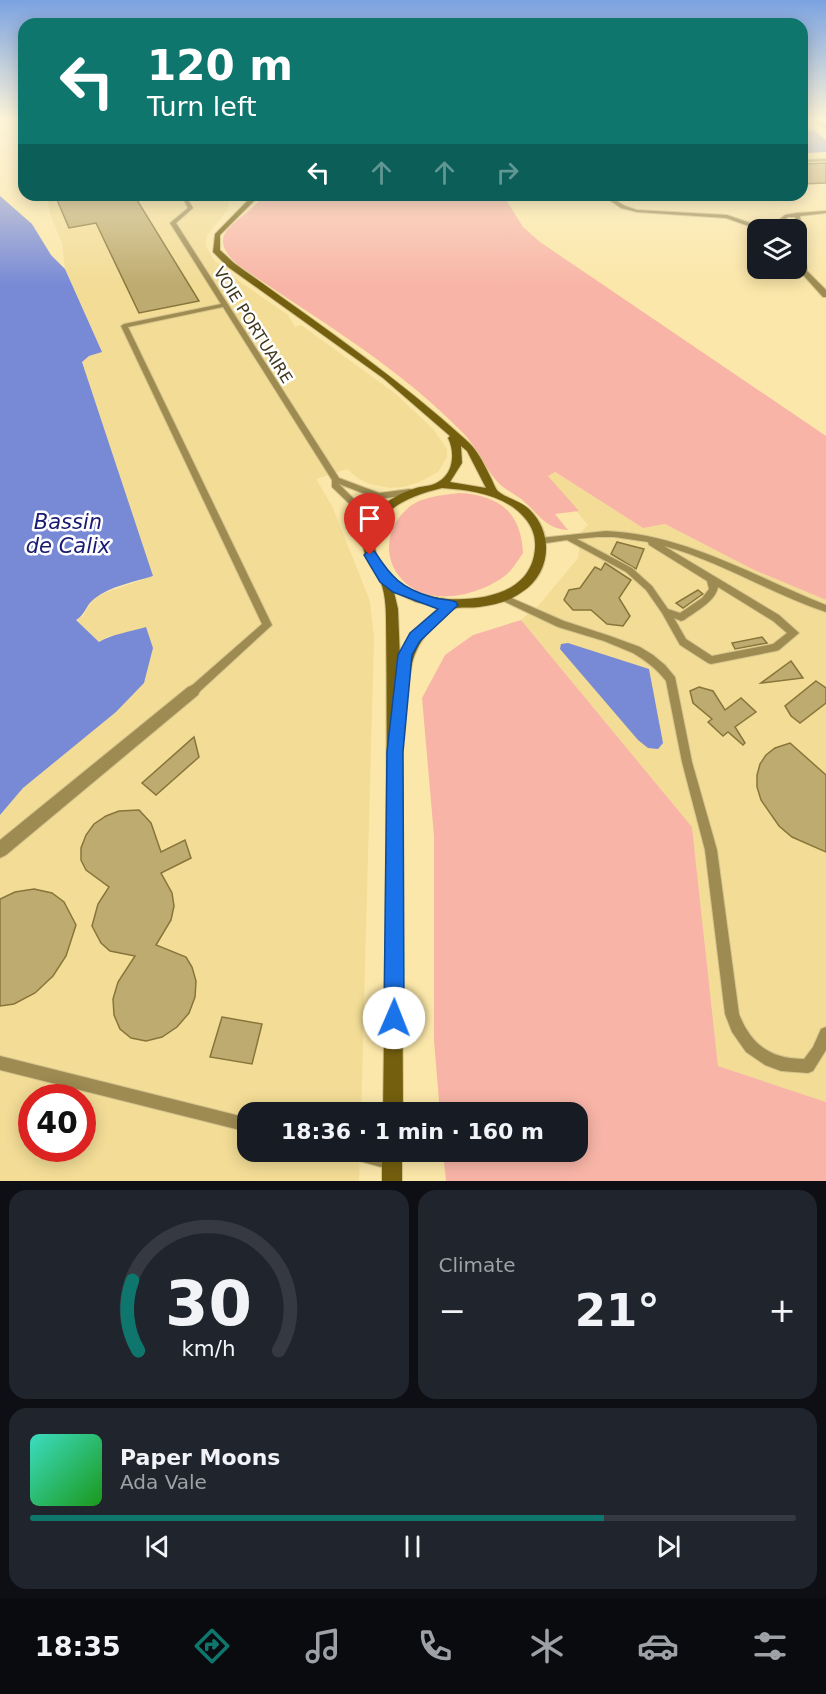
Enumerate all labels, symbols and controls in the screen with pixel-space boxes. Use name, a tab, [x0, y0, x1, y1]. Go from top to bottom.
text: 120 m	[147, 41, 293, 90]
icon: left	[48, 42, 126, 120]
text: Turn left	[147, 91, 257, 122]
icon: left	[302, 156, 335, 189]
icon: ahead	[365, 156, 398, 189]
icon: ahead	[428, 156, 461, 189]
icon: right	[491, 156, 524, 189]
map controls	[747, 219, 807, 279]
button: layers	[747, 219, 807, 279]
street label: VOIE PORTUAIRE	[210, 263, 296, 387]
pin	[344, 493, 395, 555]
icon: arrive	[353, 502, 386, 535]
water label: Bassin de Calix	[26, 510, 111, 558]
position arrow	[362, 986, 426, 1050]
speed limit sign: 40	[18, 1084, 96, 1162]
text: 18:36 · 1 min · 160 m	[281, 1119, 544, 1144]
text: Climate	[439, 1253, 515, 1277]
text: 30	[165, 1267, 252, 1340]
text: 21°	[575, 1284, 660, 1337]
text: −	[439, 1291, 466, 1330]
text: +	[768, 1291, 796, 1330]
text: km/h	[182, 1337, 236, 1362]
text: Paper Moons	[120, 1445, 280, 1470]
text: Ada Vale	[120, 1470, 207, 1494]
icon: previous	[141, 1530, 174, 1563]
icon: pause	[396, 1530, 429, 1563]
icon: next	[652, 1530, 685, 1563]
icon: directions	[191, 1625, 233, 1667]
icon: music	[302, 1625, 344, 1667]
icon: phone	[414, 1625, 456, 1667]
icon: climate	[526, 1625, 568, 1667]
icon: car	[637, 1625, 679, 1667]
icon: filters	[749, 1625, 791, 1667]
text: 18:35	[35, 1631, 121, 1662]

